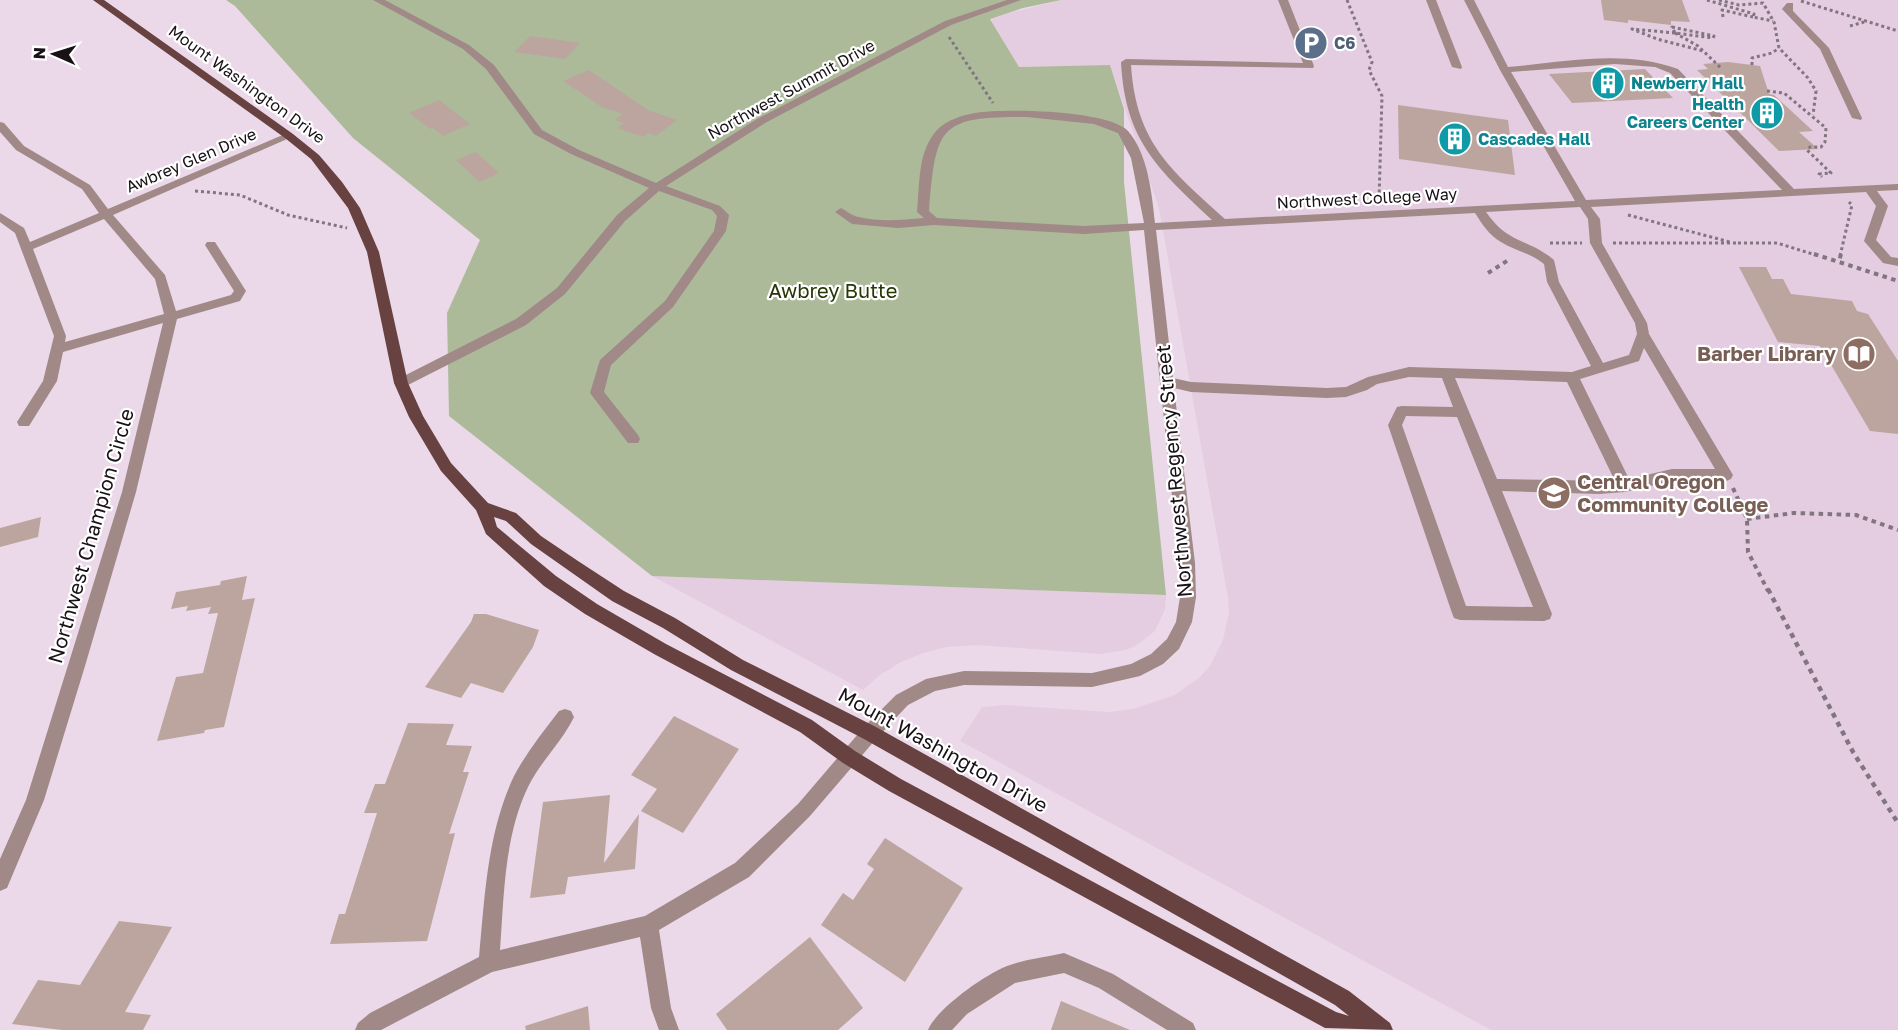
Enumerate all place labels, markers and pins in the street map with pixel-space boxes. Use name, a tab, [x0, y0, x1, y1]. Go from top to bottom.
parking icon: C6	[1293, 25, 1329, 61]
place label: C6	[1334, 33, 1356, 53]
building icon: Newberry Hall	[1590, 65, 1626, 101]
place label: Newberry Hall	[1631, 73, 1744, 93]
place label: Health Careers Center	[1627, 94, 1744, 132]
building icon: Health Careers Center	[1749, 95, 1785, 131]
building icon: Cascades Hall	[1437, 121, 1473, 157]
place label: Cascades Hall	[1478, 129, 1591, 149]
library icon: Barber Library	[1841, 336, 1877, 372]
place label: Barber Library	[1697, 341, 1836, 365]
place label: Central Oregon Community College	[1577, 469, 1768, 516]
school or university icon: Central Oregon Community College	[1536, 475, 1572, 511]

